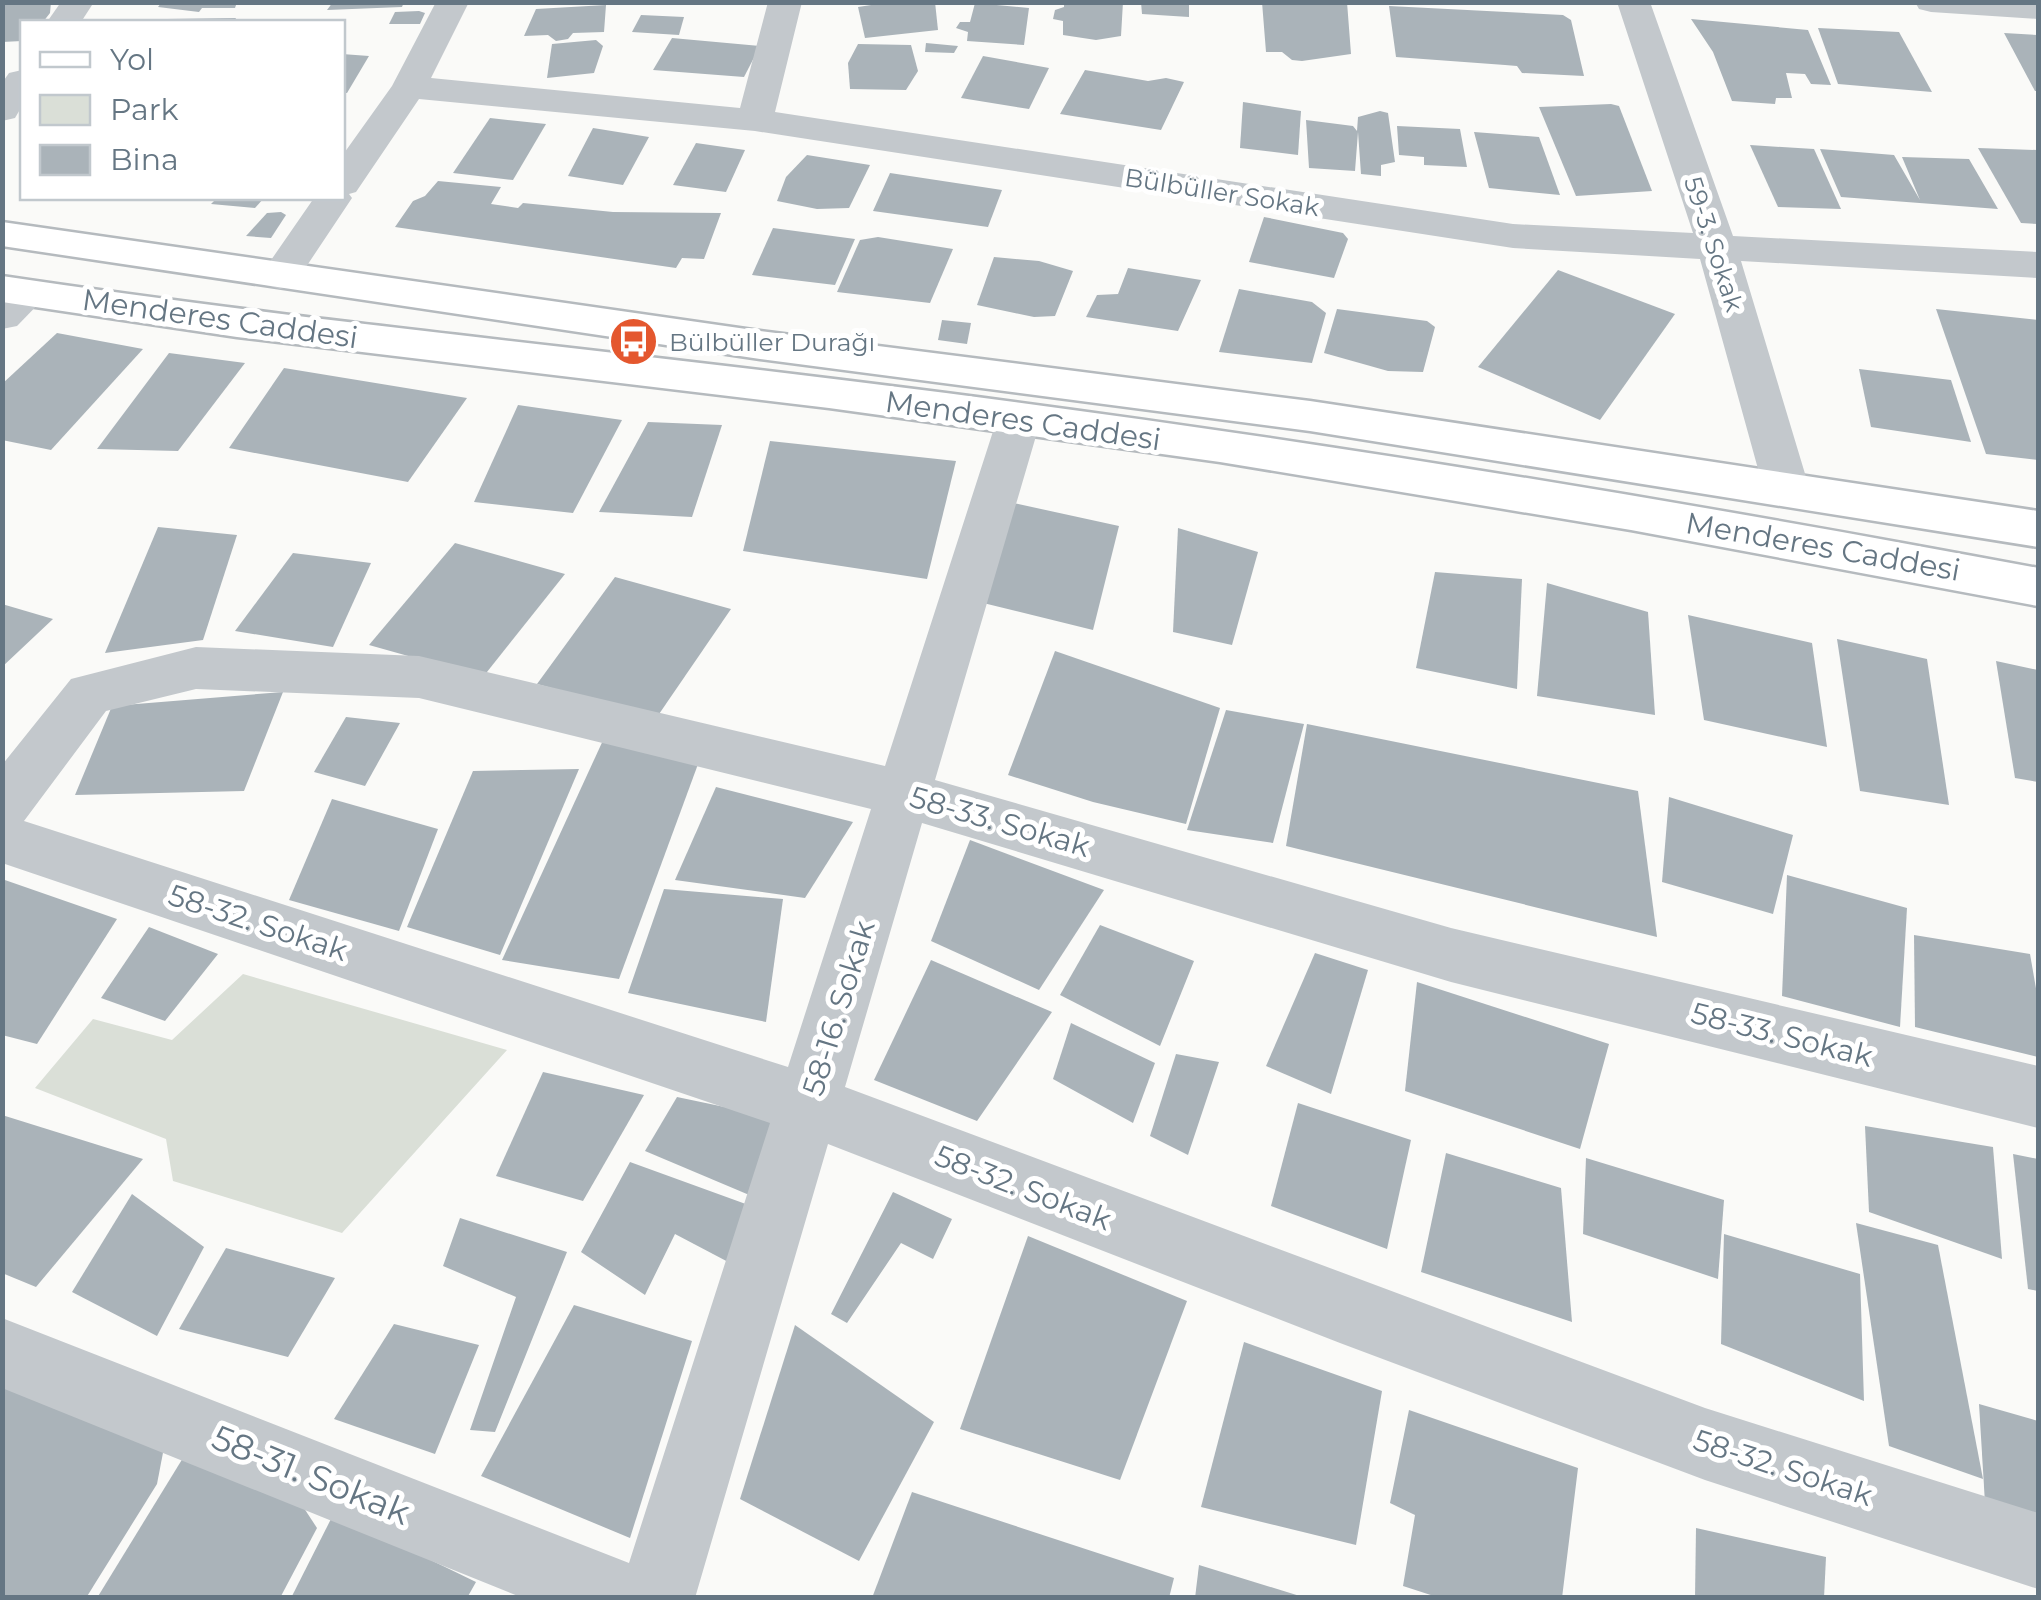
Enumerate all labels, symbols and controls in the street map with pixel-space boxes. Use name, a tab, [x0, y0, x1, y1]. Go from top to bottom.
legend	[20, 20, 345, 200]
text: Yol	[110, 41, 154, 78]
text: Park	[110, 91, 179, 128]
text: Bina	[110, 141, 179, 178]
street label: Bülbüller Sokak	[1123, 162, 1322, 222]
street label: 59-3. Sokak	[1678, 173, 1750, 315]
street label: Menderes Caddesi	[80, 281, 360, 356]
bus stop icon: Bülbüller Durağı	[608, 316, 660, 368]
place label: Bülbüller Durağı	[669, 327, 875, 357]
street label: Menderes Caddesi	[883, 383, 1163, 458]
street label: Menderes Caddesi	[1683, 504, 1963, 589]
street label: 58-33. Sokak	[906, 778, 1094, 865]
street label: 58-32. Sokak	[164, 876, 352, 969]
street label: 58-16. Sokak	[794, 916, 883, 1100]
street label: 58-33. Sokak	[1688, 994, 1877, 1075]
street label: 58-32. Sokak	[930, 1137, 1117, 1238]
street label: 58-31. Sokak	[206, 1415, 416, 1534]
street label: 58-32. Sokak	[1689, 1421, 1877, 1514]

